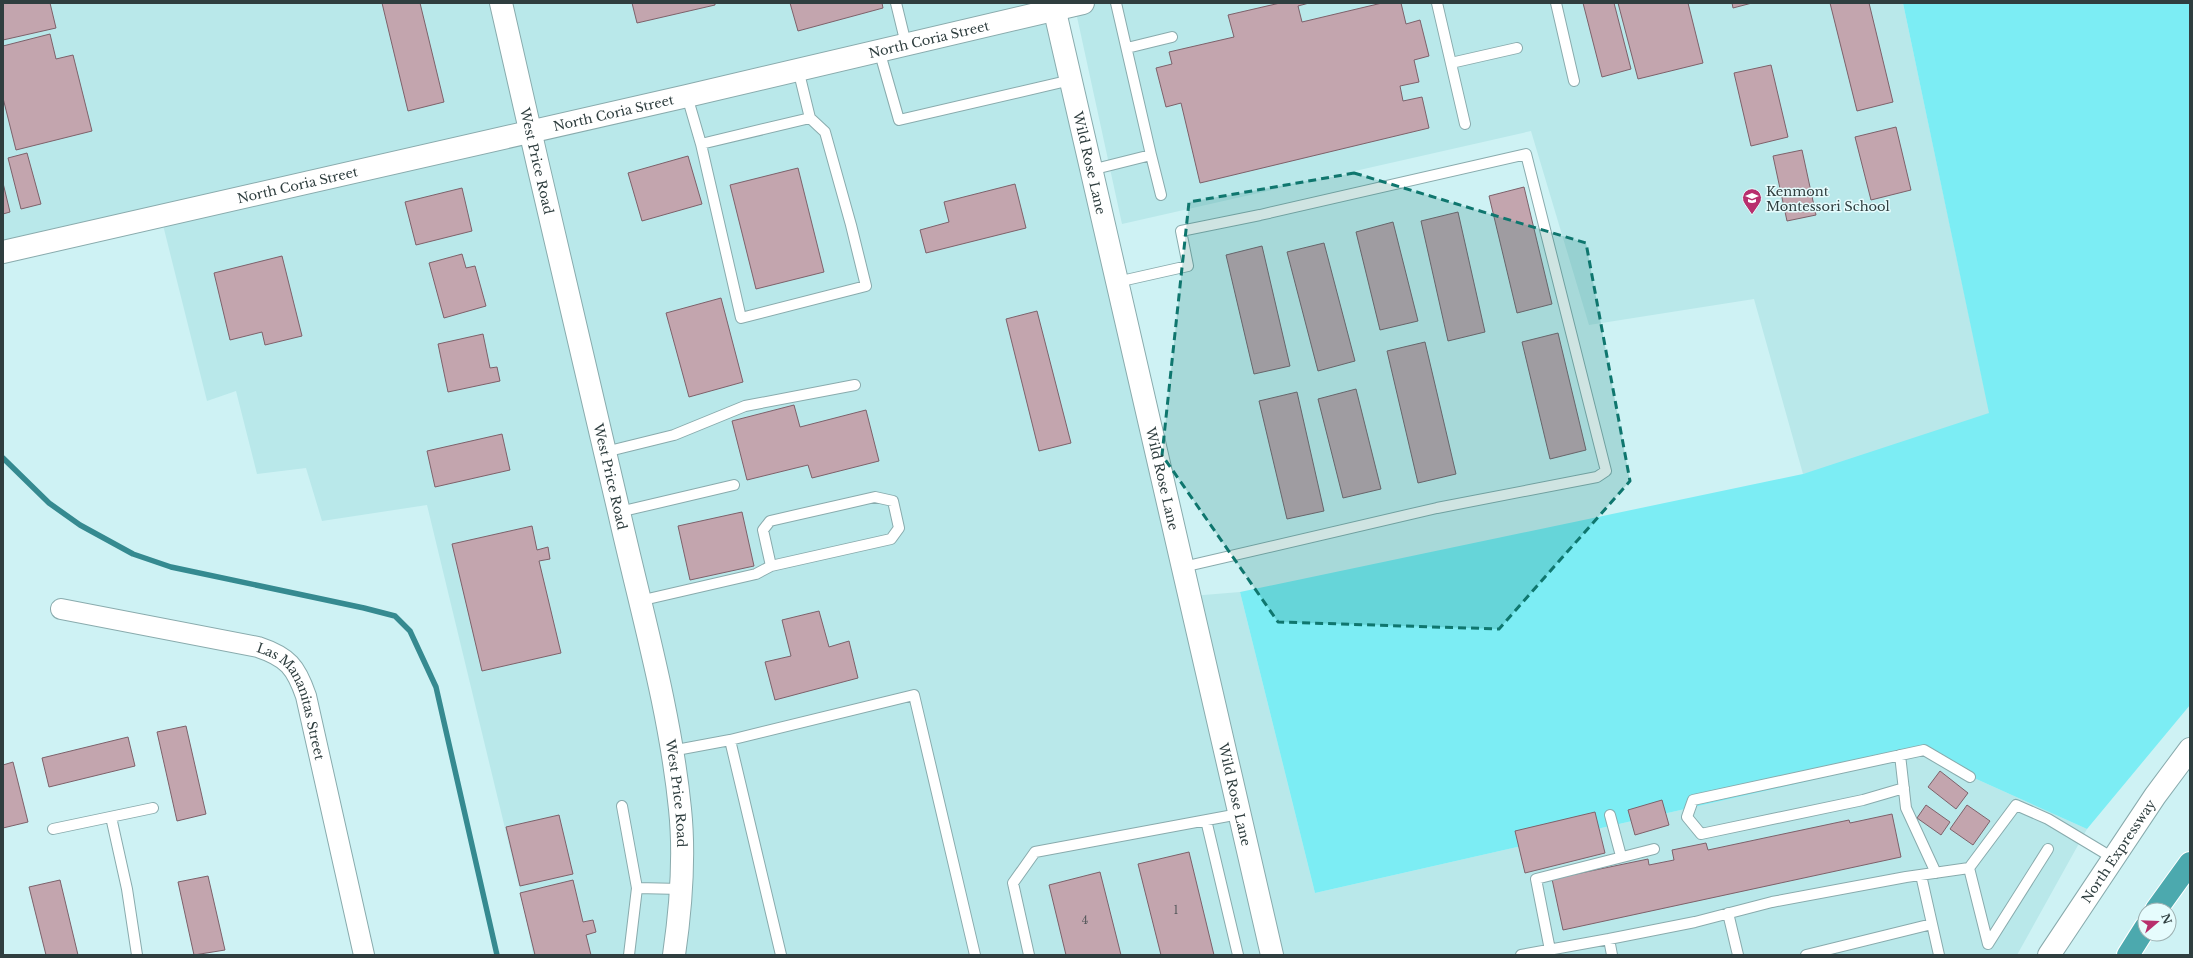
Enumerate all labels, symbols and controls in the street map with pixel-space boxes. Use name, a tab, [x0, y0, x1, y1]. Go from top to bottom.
street label: North Coria Street	[867, 17, 991, 62]
street label: North Coria Street	[551, 91, 675, 135]
street label: West Price Road	[516, 105, 557, 216]
street label: Wild Rose Lane	[1069, 109, 1109, 216]
street label: North Coria Street	[236, 163, 360, 207]
place label: Kenmont Montessori School	[1766, 183, 1890, 215]
school or university icon: Kenmont Montessori School	[1741, 187, 1763, 215]
street label: West Price Road	[589, 421, 631, 532]
street label: Wild Rose Lane	[1142, 425, 1182, 532]
street label: Las Mananitas Street	[255, 639, 328, 762]
street label: West Price Road	[661, 737, 690, 848]
street label: Wild Rose Lane	[1214, 740, 1255, 848]
street label: North Expressway	[2078, 796, 2160, 906]
north arrow	[2137, 902, 2177, 942]
house number: 1	[1174, 903, 1179, 917]
text: N	[2158, 912, 2175, 927]
house number: 4	[1082, 913, 1088, 927]

